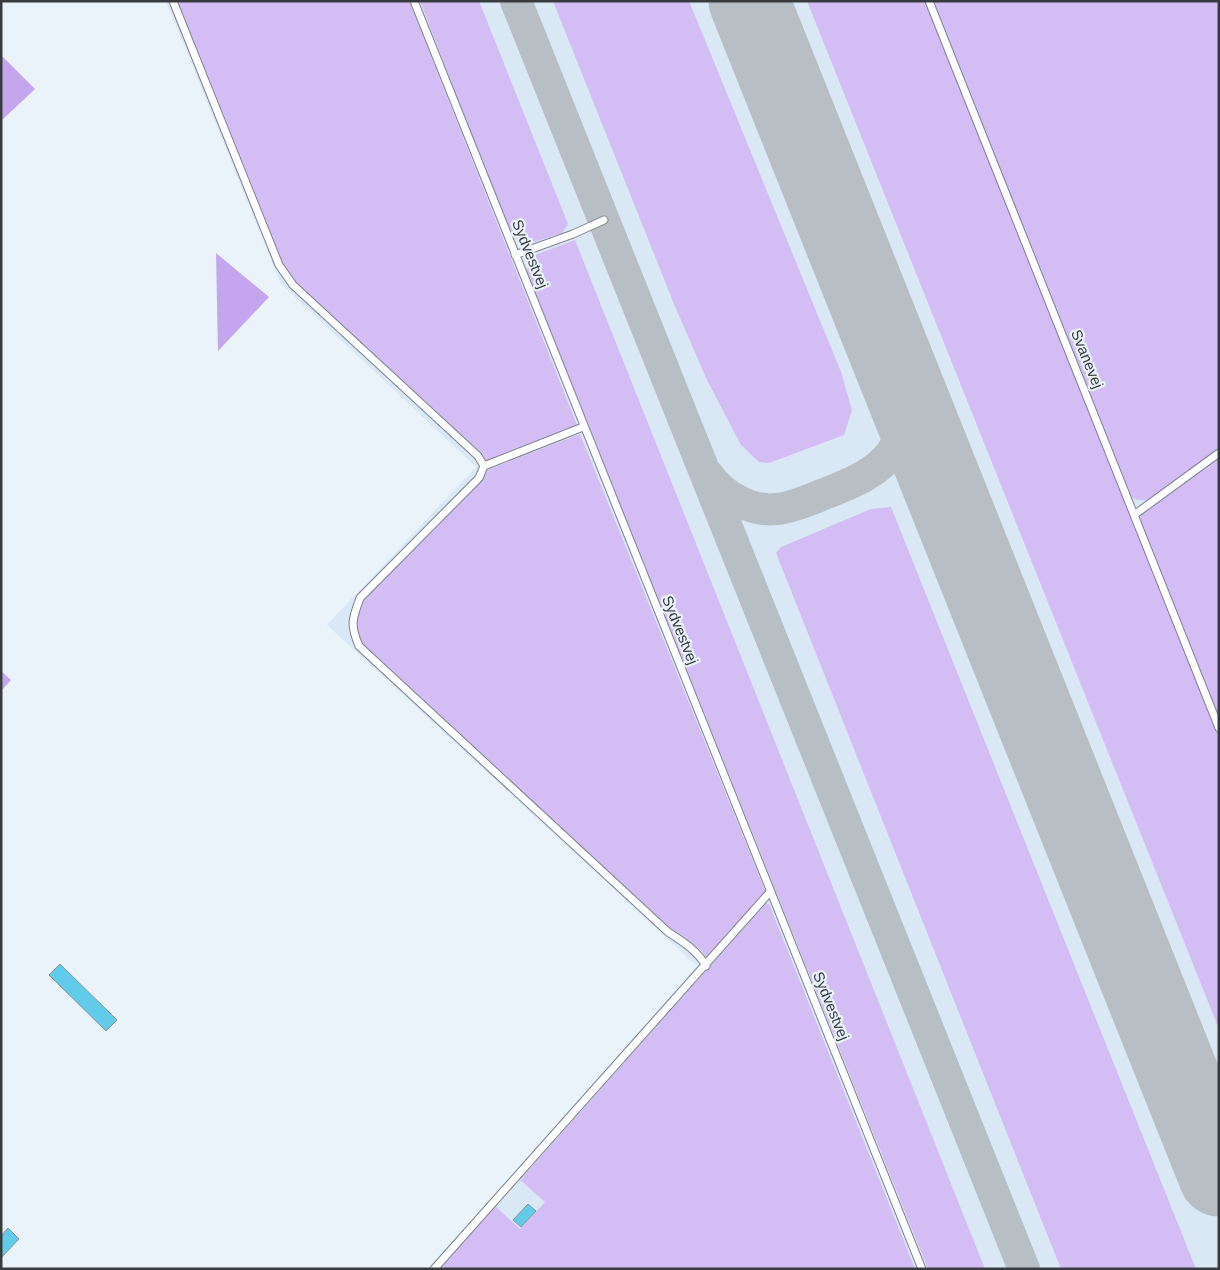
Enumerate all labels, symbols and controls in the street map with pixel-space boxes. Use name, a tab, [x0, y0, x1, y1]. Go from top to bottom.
street label: Sydvestvej	[509, 217, 552, 291]
street label: Svanevej	[1068, 327, 1107, 391]
street label: Sydvestvej	[659, 593, 702, 667]
street label: Sydvestvej	[810, 969, 853, 1043]

